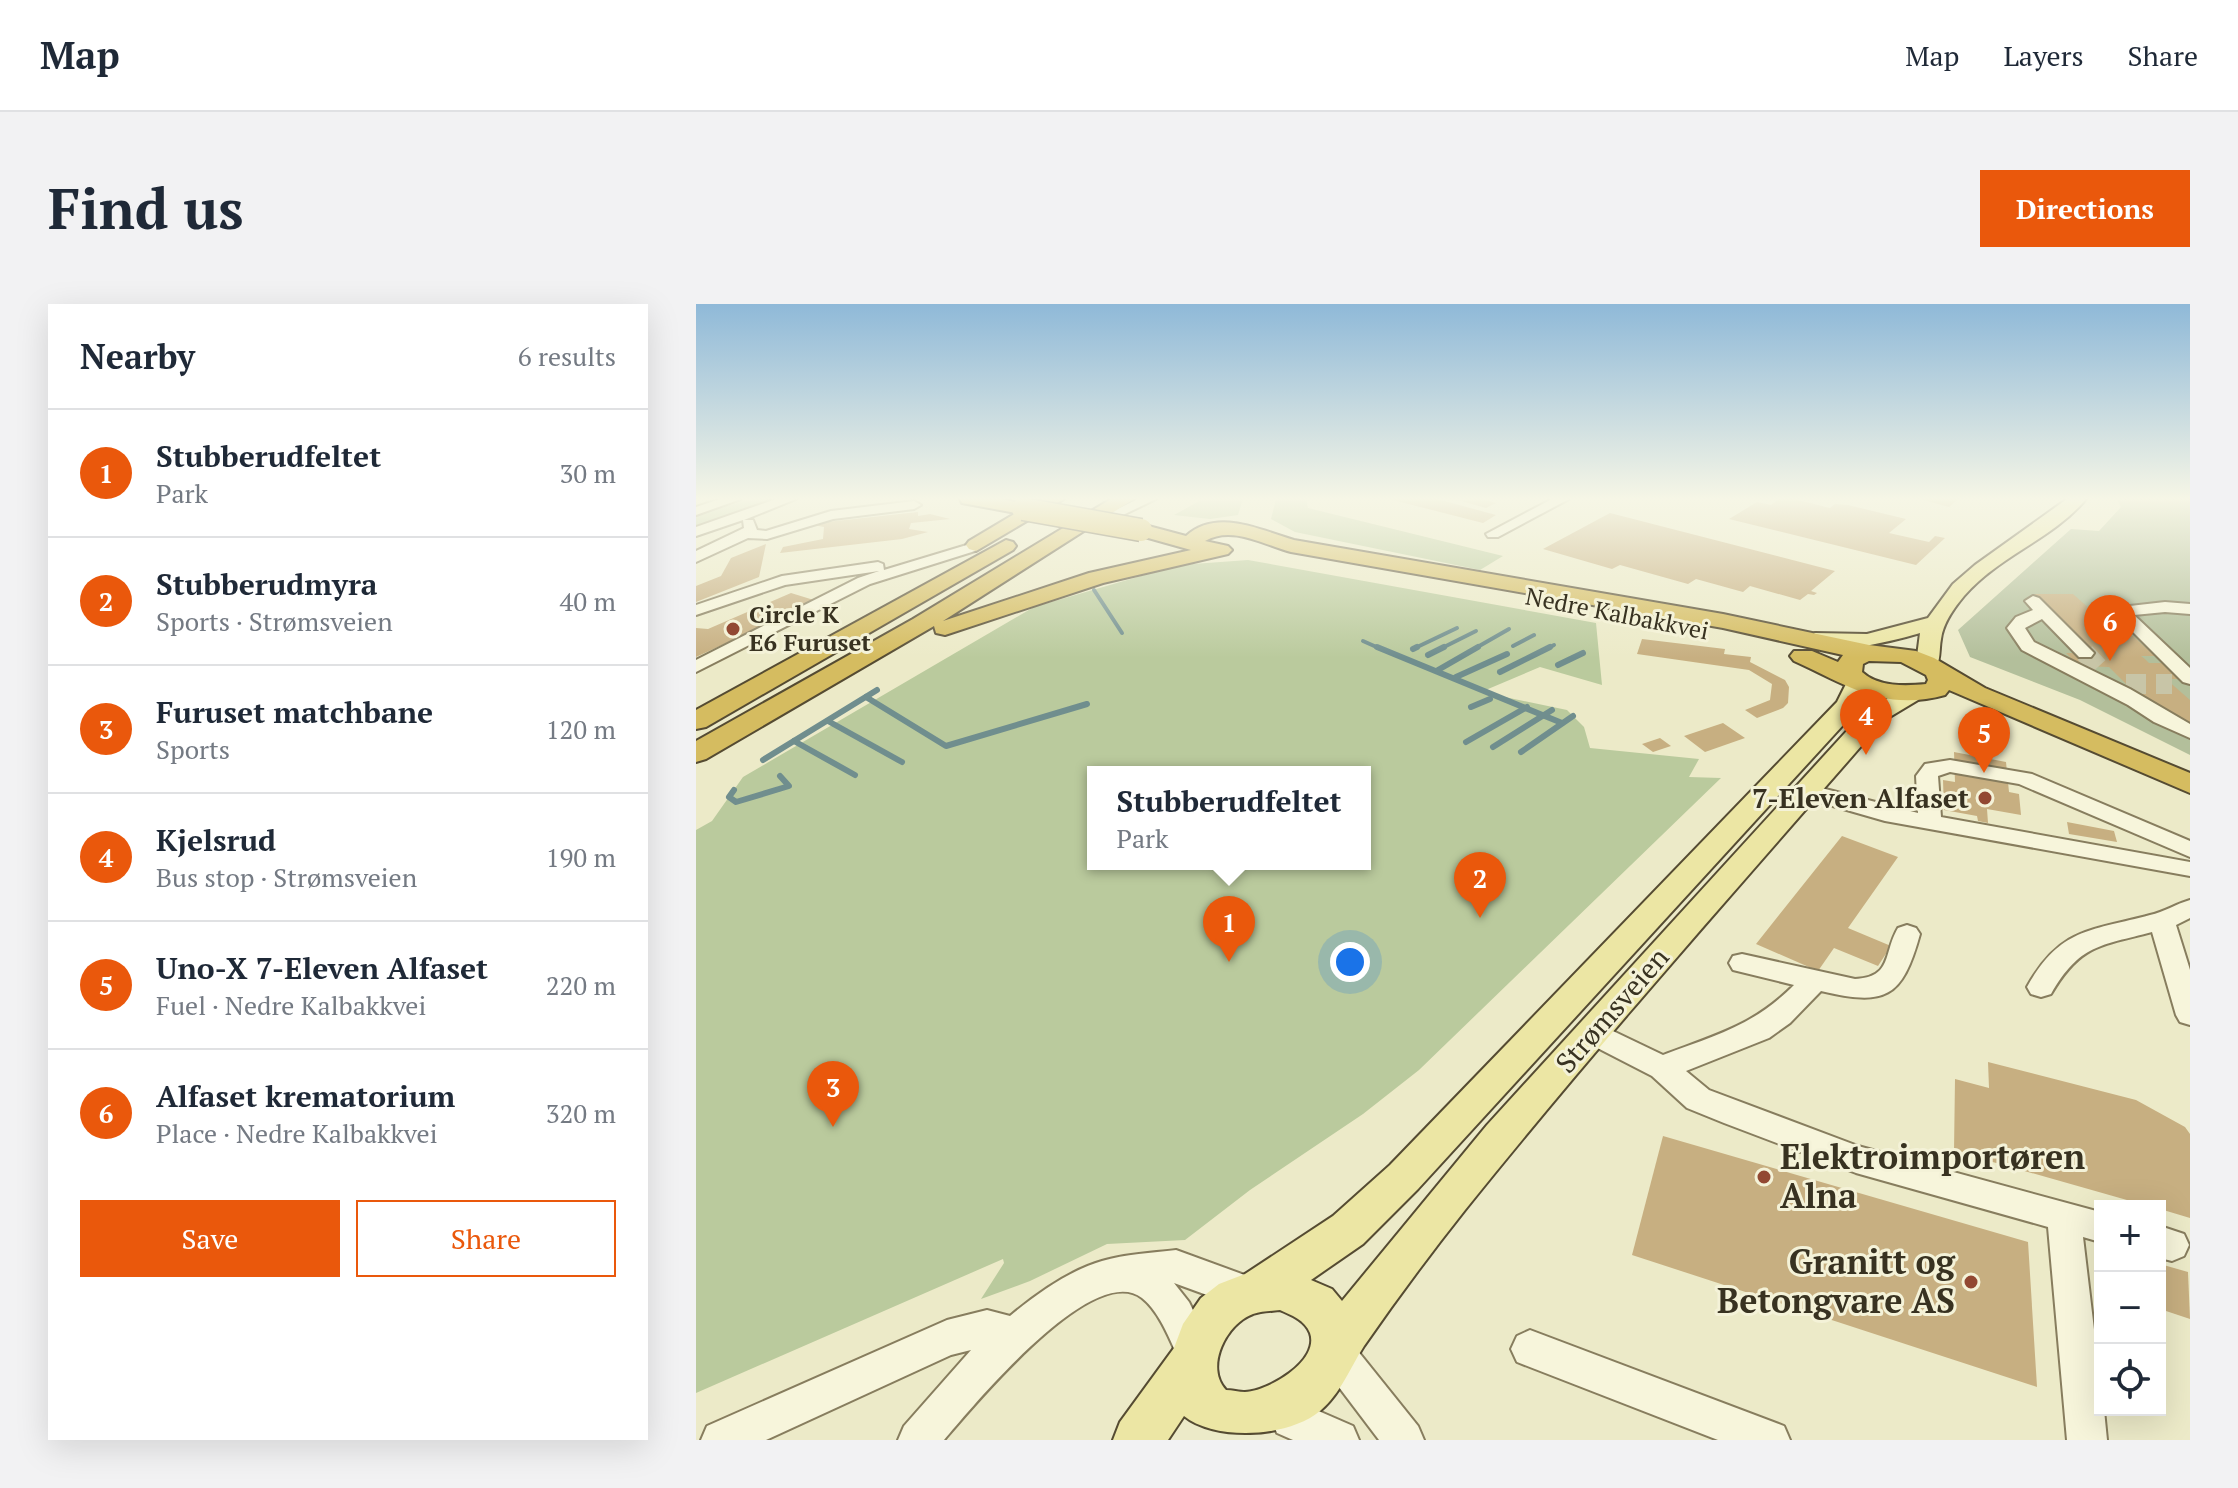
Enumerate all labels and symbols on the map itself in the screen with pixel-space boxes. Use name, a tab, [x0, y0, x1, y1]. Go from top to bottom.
street label: Nedre Kalbakkvei	[1523, 580, 1712, 646]
pin: 6	[2084, 595, 2136, 661]
place label: Circle K E6 Furuset	[749, 598, 871, 658]
marker: Circle K E6 Furuset	[724, 620, 742, 638]
pin: 4	[1840, 689, 1892, 755]
pin: 5	[1958, 707, 2010, 773]
place label: 7-Eleven Alfaset	[1752, 779, 1969, 816]
marker: 7-Eleven Alfaset	[1976, 789, 1994, 807]
pin: 2	[1454, 852, 1506, 918]
pin: 1	[1203, 896, 1255, 962]
street label: Strømsveien	[1547, 939, 1677, 1080]
your location	[1330, 942, 1370, 982]
pin: 3	[807, 1061, 859, 1127]
place label: Elektroimportøren Alna	[1780, 1134, 2085, 1218]
marker: Elektroimportøren Alna	[1755, 1168, 1773, 1186]
place label: Granitt og Betongvare AS	[1717, 1239, 1956, 1323]
marker: Granitt og Betongvare AS	[1962, 1273, 1980, 1291]

